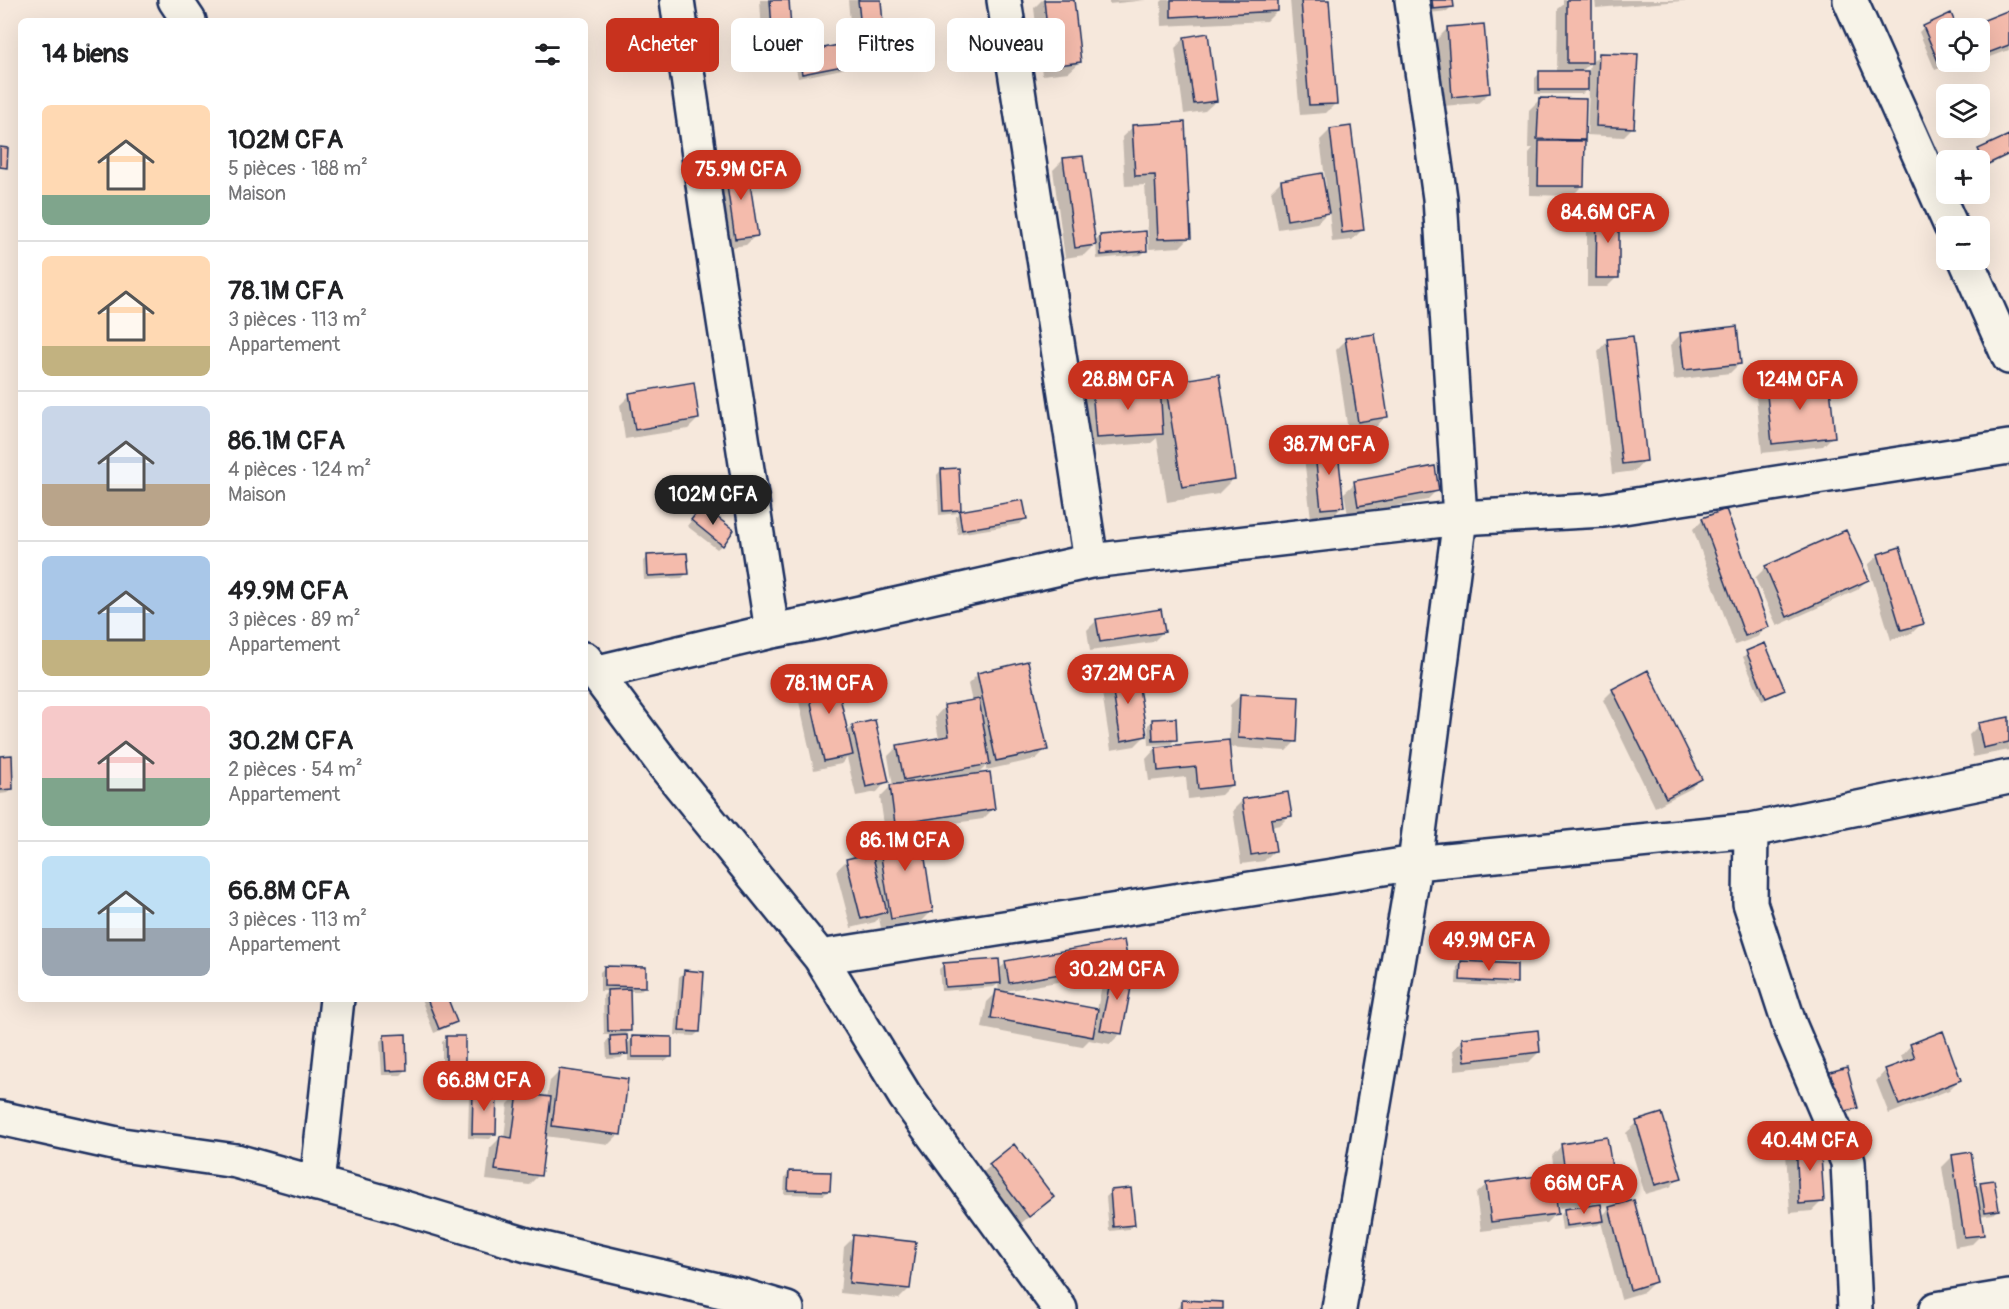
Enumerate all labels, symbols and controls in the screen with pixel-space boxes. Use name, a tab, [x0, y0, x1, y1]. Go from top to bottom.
chip: Acheter	[606, 18, 719, 72]
chip: Louer	[731, 18, 824, 72]
chip: Filtres	[836, 18, 935, 72]
chip: Nouveau	[947, 18, 1065, 72]
map controls	[1936, 18, 1990, 270]
button: locate	[1936, 18, 1990, 72]
text: 14 biens	[42, 38, 128, 70]
icon: filters	[531, 38, 564, 71]
button: layers	[1936, 84, 1990, 138]
text: 102M CFA	[228, 124, 343, 156]
icon: home	[90, 129, 162, 201]
pin: 75.9M CFA	[672, 150, 810, 201]
button: +	[1936, 150, 1990, 204]
text: 5 pièces · 188 m²	[228, 156, 368, 181]
text: 75.9M CFA	[695, 157, 787, 182]
text: Maison	[228, 181, 286, 206]
pin: 84.6M CFA	[1539, 193, 1677, 244]
text: 84.6M CFA	[1561, 200, 1655, 225]
button: −	[1936, 216, 1990, 270]
text: 78.1M CFA	[228, 275, 344, 307]
icon: home	[90, 280, 162, 352]
text: 3 pièces · 113 m²	[228, 307, 367, 332]
text: Appartement	[228, 332, 340, 357]
pin: 28.8M CFA	[1059, 360, 1197, 411]
pin: 124M CFA	[1738, 360, 1862, 411]
text: 28.8M CFA	[1082, 367, 1174, 392]
text: 124M CFA	[1757, 367, 1843, 392]
text: 86.1M CFA	[228, 425, 345, 457]
pin: 38.7M CFA	[1260, 425, 1398, 476]
icon: home	[90, 430, 162, 502]
text: 38.7M CFA	[1283, 432, 1375, 457]
text: 4 pièces · 124 m²	[228, 457, 371, 482]
pin: 102M CFA	[651, 475, 775, 526]
text: Maison	[228, 482, 286, 507]
text: 102M CFA	[669, 482, 757, 507]
text: 49.9M CFA	[228, 575, 348, 607]
icon: home	[90, 580, 162, 652]
text: 3 pièces · 89 m²	[228, 607, 361, 632]
text: Appartement	[228, 632, 340, 657]
pin: 37.2M CFA	[1059, 654, 1197, 705]
text: 37.2M CFA	[1081, 661, 1175, 686]
pin: 78.1M CFA	[760, 664, 898, 715]
text: 78.1M CFA	[785, 671, 873, 696]
text: 30.2M CFA	[228, 725, 353, 757]
icon: home	[90, 730, 162, 802]
text: 2 pièces · 54 m²	[228, 757, 363, 782]
text: Appartement	[228, 782, 340, 807]
pin: 86.1M CFA	[836, 821, 974, 872]
text: 86.1M CFA	[860, 828, 950, 853]
text: 66.8M CFA	[228, 875, 350, 907]
icon: home	[90, 880, 162, 952]
text: 3 pièces · 113 m²	[228, 907, 367, 932]
pin: 49.9M CFA	[1420, 921, 1558, 972]
text: 49.9M CFA	[1443, 928, 1535, 953]
text: Appartement	[228, 932, 340, 957]
pin: 30.2M CFA	[1048, 950, 1186, 1001]
text: 30.2M CFA	[1069, 957, 1165, 982]
pin: 66.8M CFA	[415, 1061, 553, 1112]
text: 66.8M CFA	[437, 1068, 531, 1093]
pin: 40.4M CFA	[1741, 1121, 1879, 1172]
text: 40.4M CFA	[1761, 1128, 1859, 1153]
pin: 66M CFA	[1529, 1164, 1639, 1215]
text: 66M CFA	[1544, 1171, 1624, 1196]

